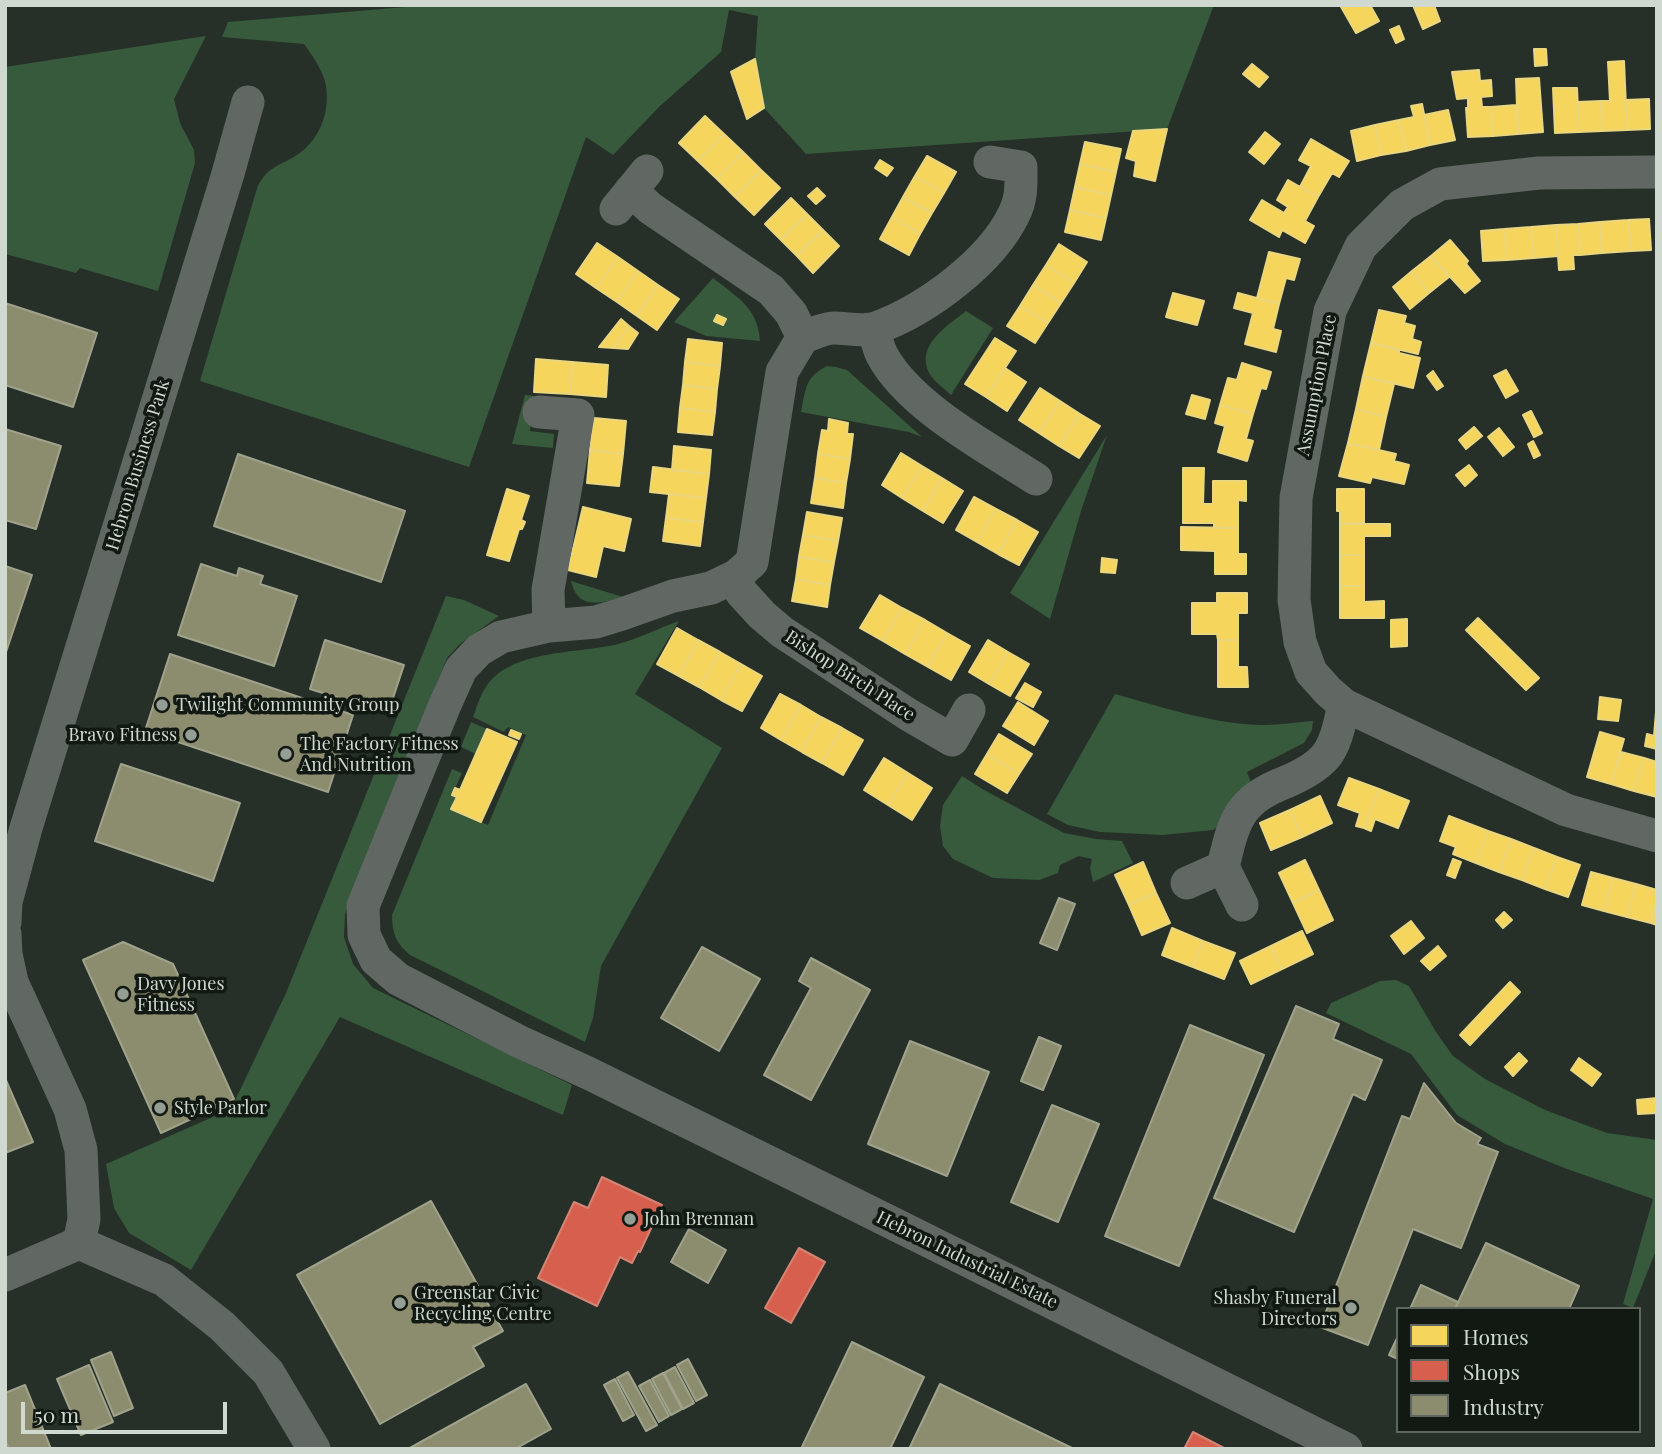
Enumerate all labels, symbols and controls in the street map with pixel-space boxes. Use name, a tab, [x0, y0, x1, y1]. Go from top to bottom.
street label: Assumption Place	[1293, 313, 1341, 457]
street label: Hebron Business Park	[102, 377, 174, 553]
street label: Bishop Birch Place	[781, 626, 919, 726]
place label: Twilight Community Group	[176, 694, 399, 716]
marker: Twilight Community Group	[154, 697, 170, 713]
place label: Bravo Fitness	[68, 724, 177, 746]
marker: Bravo Fitness	[183, 727, 199, 743]
place label: The Factory Fitness And Nutrition	[300, 733, 459, 776]
marker: The Factory Fitness And Nutrition	[278, 746, 294, 762]
place label: Davy Jones Fitness	[137, 973, 224, 1016]
marker: Davy Jones Fitness	[115, 986, 131, 1002]
place label: Style Parlor	[174, 1097, 267, 1119]
marker: Style Parlor	[152, 1100, 168, 1116]
street label: Hebron Industrial Estate	[873, 1207, 1061, 1313]
place label: John Brennan	[644, 1208, 754, 1230]
marker: John Brennan	[622, 1211, 638, 1227]
place label: Greenstar Civic Recycling Centre	[414, 1282, 552, 1324]
place label: Shasby Funeral Directors	[1213, 1287, 1337, 1330]
marker: Greenstar Civic Recycling Centre	[392, 1295, 408, 1311]
marker: Shasby Funeral Directors	[1343, 1300, 1359, 1316]
legend	[1396, 1307, 1641, 1433]
text: Homes	[1463, 1322, 1529, 1350]
text: Shops	[1463, 1357, 1520, 1385]
scale bar	[24, 1388, 231, 1432]
text: Industry	[1463, 1392, 1544, 1420]
text: 50 m	[34, 1400, 79, 1428]

